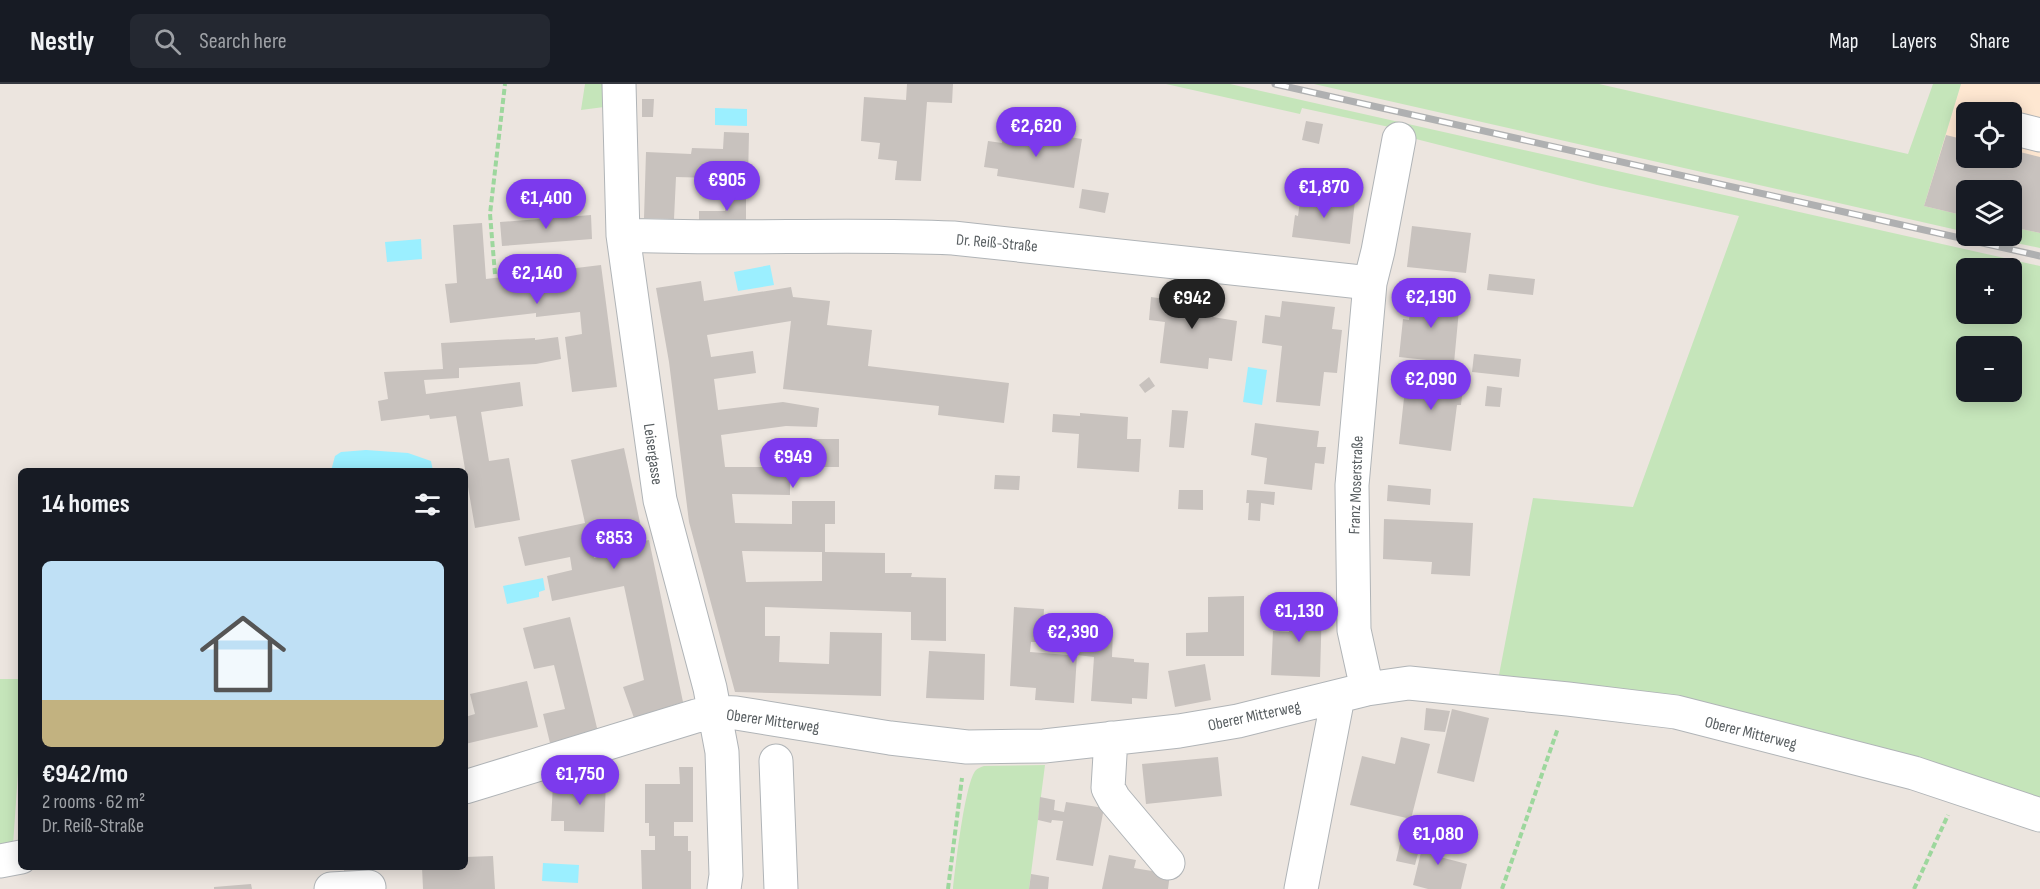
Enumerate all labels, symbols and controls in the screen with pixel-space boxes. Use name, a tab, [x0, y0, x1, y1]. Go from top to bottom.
search box	[130, 14, 550, 68]
text: Nestly	[30, 25, 94, 58]
icon: search	[151, 25, 184, 58]
text: Search here	[199, 28, 287, 55]
text: Map	[1829, 29, 1858, 54]
text: Layers	[1891, 29, 1937, 54]
text: Share	[1970, 29, 2010, 54]
map controls	[1956, 102, 2022, 402]
button: locate	[1956, 102, 2022, 168]
pin: €2,620	[987, 107, 1085, 158]
text: €2,620	[1010, 114, 1062, 138]
pin: €905	[691, 161, 763, 212]
text: €905	[708, 168, 746, 192]
pin: €1,870	[1275, 168, 1373, 219]
text: €1,870	[1298, 175, 1350, 199]
pin: €1,400	[497, 179, 595, 230]
button: layers	[1956, 180, 2022, 246]
text: €1,400	[520, 186, 572, 210]
street label: Dr. Reiß-Straße	[955, 230, 1038, 257]
pin: €2,140	[488, 254, 586, 305]
button: +	[1956, 258, 2022, 324]
text: €2,140	[512, 261, 562, 285]
pin: €2,190	[1382, 278, 1480, 329]
pin: €942	[1156, 279, 1228, 330]
text: €2,190	[1406, 285, 1456, 309]
text: €942	[1173, 286, 1211, 310]
button: −	[1956, 336, 2022, 402]
pin: €2,090	[1382, 360, 1480, 411]
text: €2,090	[1405, 367, 1457, 391]
street label: Leisergasse	[639, 422, 666, 486]
street label: Franz Moserstraße	[1345, 435, 1368, 535]
pin: €949	[757, 438, 829, 489]
text: €949	[774, 445, 812, 469]
icon: filters	[411, 488, 444, 521]
text: 14 homes	[42, 489, 130, 520]
pin: €853	[578, 519, 650, 570]
text: €853	[595, 526, 633, 550]
pin: €1,130	[1250, 592, 1348, 643]
text: €1,130	[1274, 599, 1324, 623]
icon: home	[189, 600, 297, 708]
pin: €2,390	[1024, 613, 1122, 664]
text: €2,390	[1047, 620, 1099, 644]
street label: Oberer Mitterweg	[1206, 697, 1302, 736]
street label: Oberer Mitterweg	[725, 706, 821, 737]
street label: Oberer Mitterweg	[1703, 713, 1799, 754]
pin: €1,750	[531, 755, 629, 806]
text: €942/mo	[42, 759, 128, 790]
text: €1,750	[555, 762, 605, 786]
text: 2 rooms · 62 m²	[42, 790, 145, 814]
text: Dr. Reiß-Straße	[42, 814, 144, 838]
pin: €1,080	[1389, 815, 1487, 866]
text: €1,080	[1412, 822, 1464, 846]

